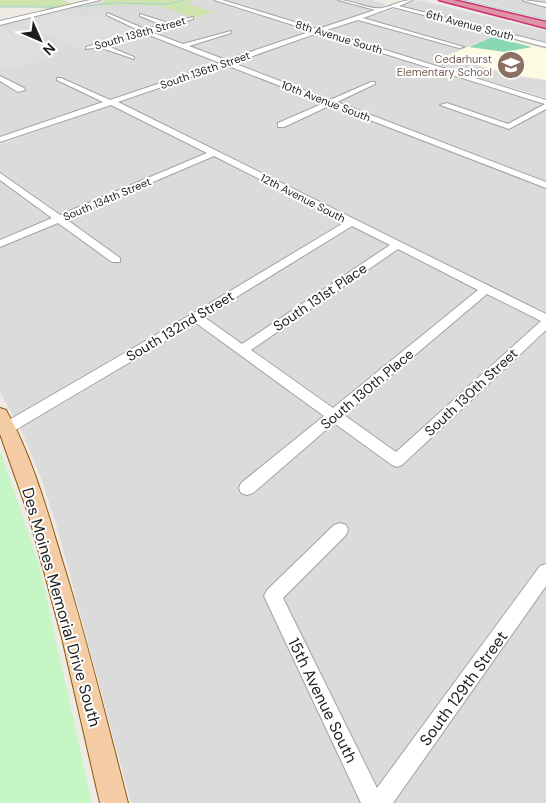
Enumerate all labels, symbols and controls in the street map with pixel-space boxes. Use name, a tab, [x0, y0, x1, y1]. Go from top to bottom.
street label: 6th Avenue South	[424, 7, 516, 43]
street label: South 138th Street	[93, 13, 187, 53]
north arrow	[15, 15, 65, 65]
street label: 8th Avenue South	[294, 17, 384, 57]
text: N	[39, 39, 59, 59]
street label: South 136th Street	[158, 48, 252, 92]
school or university icon: Cedarhurst Elementary School	[496, 50, 526, 80]
place label: Cedarhurst Elementary School	[397, 52, 492, 79]
street label: 10th Avenue South	[279, 78, 373, 124]
street label: 12th Avenue South	[258, 171, 348, 225]
street label: South 134th Street	[61, 174, 153, 224]
street label: South 131st Place	[270, 259, 370, 335]
street label: South 132nd Street	[123, 287, 237, 365]
street label: South 130th Street	[421, 344, 521, 440]
street label: South 130th Place	[317, 345, 417, 433]
street label: Des Moines Memorial Drive South	[17, 485, 106, 729]
street label: South 129th Street	[415, 627, 512, 750]
street label: 15th Avenue South	[283, 634, 362, 766]

